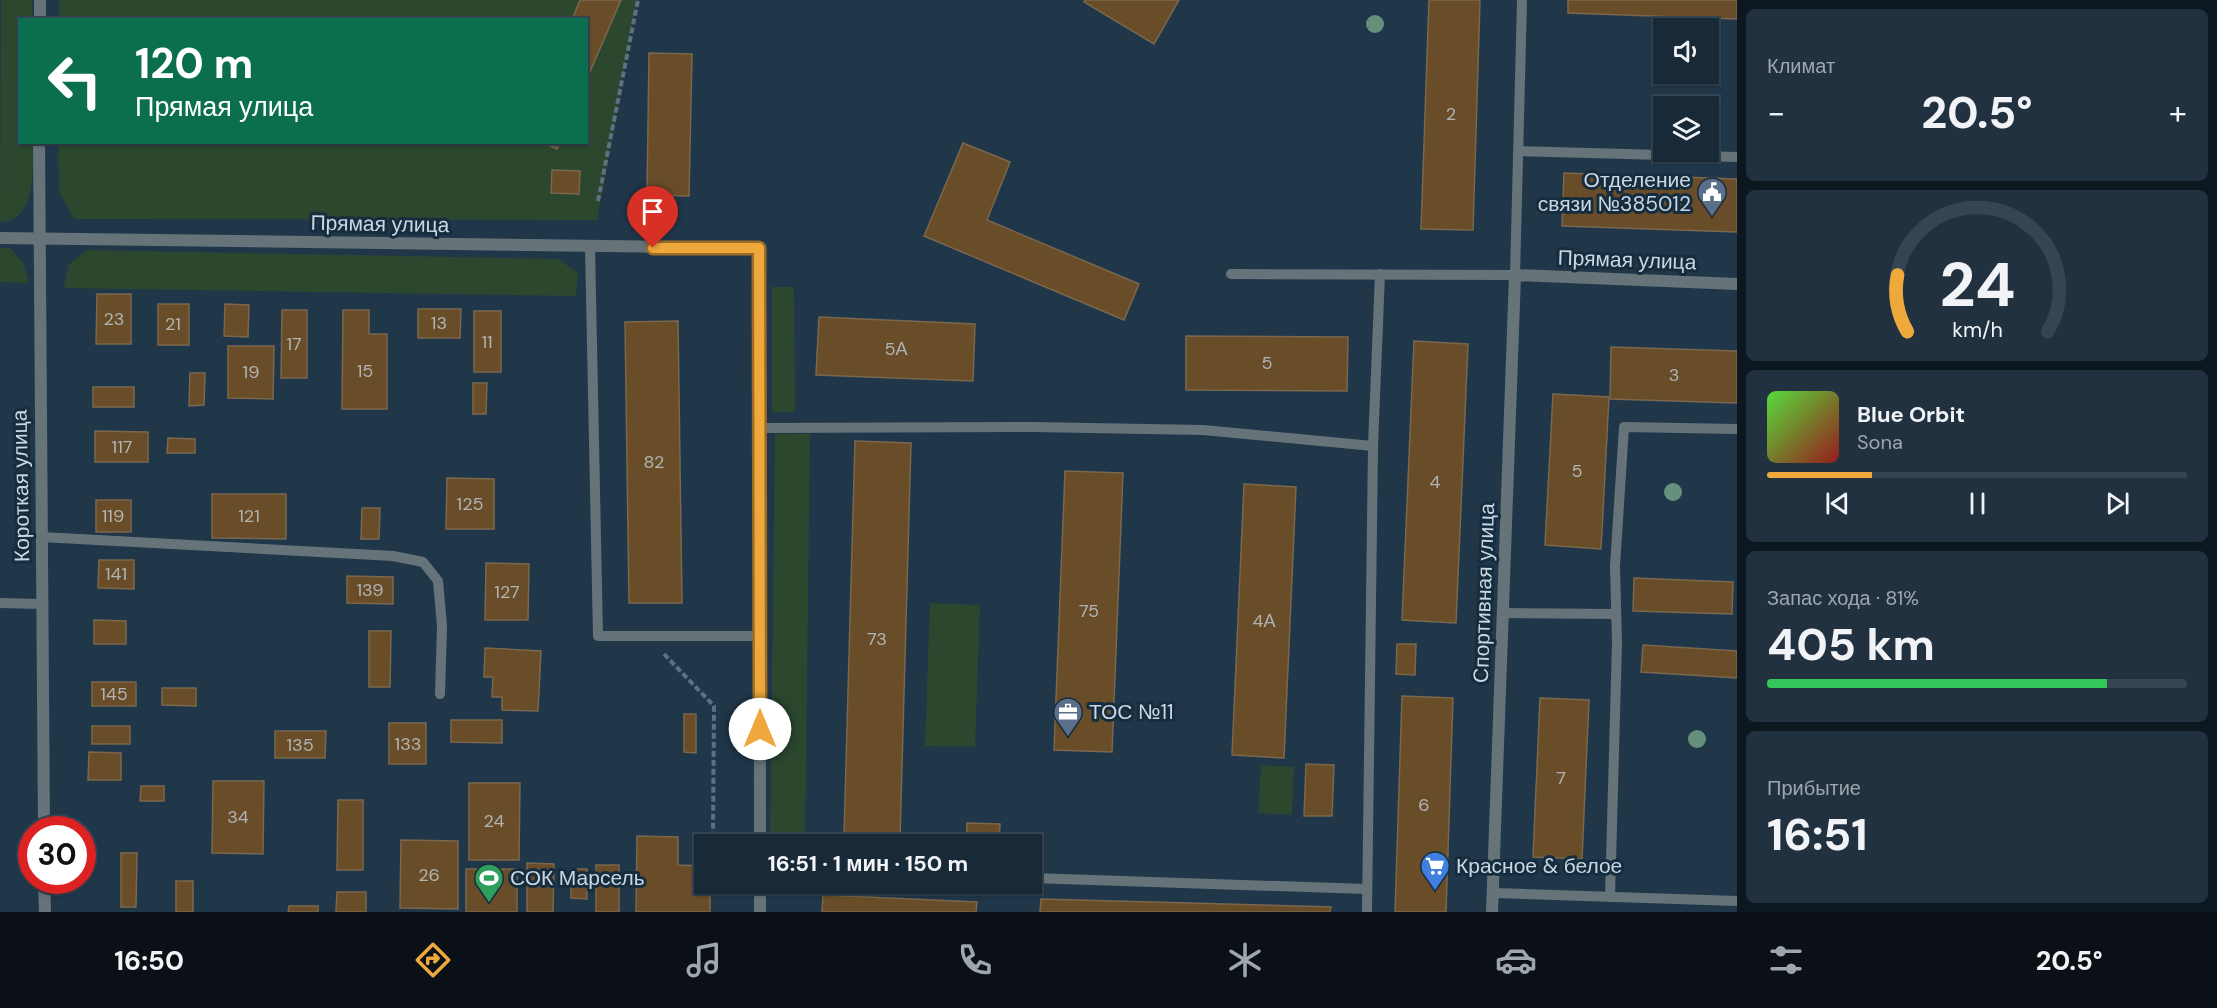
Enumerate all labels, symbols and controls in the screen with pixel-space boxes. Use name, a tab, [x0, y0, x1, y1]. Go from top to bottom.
map controls	[1653, 18, 1719, 162]
button: sound	[1653, 18, 1719, 84]
text: 120 m	[135, 36, 253, 91]
icon: left	[36, 42, 114, 120]
text: Климат	[1767, 53, 1835, 79]
text: 20.5°	[1921, 83, 2033, 142]
text: Прямая улица	[135, 89, 313, 124]
text: −	[1767, 91, 1785, 134]
text: +	[2169, 91, 2187, 134]
button: layers	[1653, 96, 1719, 162]
house number: 2	[1446, 102, 1456, 126]
place label: Отделение связи №385012	[1538, 166, 1691, 218]
public building icon: Отделение связи №385012	[1696, 176, 1728, 218]
pin	[627, 186, 678, 248]
icon: arrive	[636, 195, 669, 228]
street label: Прямая улица	[310, 209, 450, 239]
street label: Прямая улица	[1557, 244, 1697, 276]
text: 24	[1939, 245, 2015, 326]
house number: 23	[103, 307, 125, 331]
house number: 13	[431, 311, 447, 335]
house number: 21	[165, 312, 181, 336]
text: km/h	[1952, 317, 2002, 345]
house number: 11	[481, 330, 493, 354]
house number: 17	[286, 332, 302, 356]
house number: 5А	[885, 337, 908, 361]
house number: 5	[1262, 351, 1272, 375]
house number: 15	[357, 359, 373, 383]
house number: 19	[243, 360, 259, 384]
house number: 3	[1669, 363, 1679, 387]
text: Blue Orbit	[1857, 400, 1965, 429]
street label: Короткая улица	[6, 409, 36, 562]
text: Sona	[1857, 429, 1903, 455]
house number: 117	[112, 435, 132, 459]
house number: 82	[643, 450, 665, 474]
house number: 5	[1572, 459, 1582, 483]
house number: 4	[1430, 470, 1441, 494]
icon: previous	[1821, 487, 1854, 520]
icon: pause	[1961, 487, 1994, 520]
icon: next	[2101, 487, 2134, 520]
house number: 125	[457, 492, 483, 516]
street label: Спортивная улица	[1467, 502, 1501, 683]
house number: 119	[102, 504, 124, 528]
house number: 121	[238, 504, 260, 528]
house number: 141	[105, 562, 127, 586]
house number: 139	[356, 578, 384, 602]
house number: 127	[494, 580, 520, 604]
text: Запас хода · 81%	[1767, 585, 1919, 611]
house number: 75	[1079, 599, 1099, 623]
house number: 4А	[1253, 609, 1275, 633]
text: 405 km	[1767, 615, 1935, 674]
house number: 73	[867, 627, 887, 651]
house number: 145	[100, 682, 128, 706]
office icon: ТОС №11	[1052, 696, 1084, 738]
position arrow	[728, 697, 792, 761]
place label: ТОС №11	[1089, 698, 1174, 726]
house number: 133	[395, 732, 421, 756]
house number: 135	[286, 733, 314, 757]
house number: 7	[1556, 766, 1566, 790]
text: Прибытие	[1767, 775, 1861, 801]
house number: 6	[1418, 793, 1430, 817]
house number: 34	[227, 805, 249, 829]
text: 16:51	[1767, 805, 1868, 864]
house number: 24	[484, 809, 505, 833]
speed limit sign: 30	[18, 816, 96, 894]
text: 16:51 · 1 мин · 150 m	[768, 849, 968, 878]
supermarket icon: Красное & белое	[1419, 850, 1451, 892]
place label: Красное & белое	[1456, 852, 1622, 880]
sports icon: СОК Марсель	[473, 862, 505, 904]
house number: 26	[418, 863, 440, 887]
place label: СОК Марсель	[510, 864, 645, 892]
icon: directions	[412, 939, 454, 981]
icon: music	[683, 939, 725, 981]
icon: phone	[954, 939, 996, 981]
icon: climate	[1224, 939, 1266, 981]
icon: car	[1495, 939, 1537, 981]
icon: filters	[1765, 939, 1807, 981]
text: 16:50	[114, 943, 184, 978]
text: 20.5°	[2036, 943, 2103, 978]

